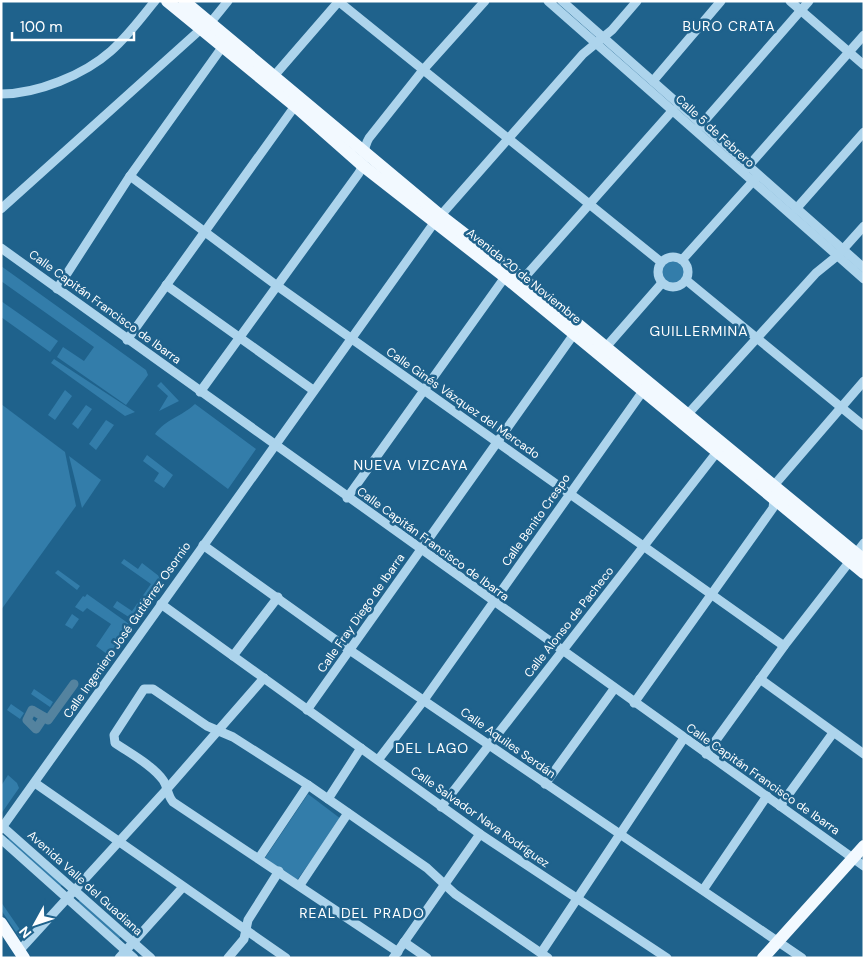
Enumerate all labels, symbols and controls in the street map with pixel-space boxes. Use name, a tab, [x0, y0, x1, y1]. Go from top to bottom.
scale bar	[12, 10, 135, 42]
text: 100 m	[20, 17, 63, 37]
district label: BURO CRATA	[682, 17, 776, 35]
street label: Calle 5 de Febrero	[672, 91, 758, 171]
street label: Avenida 20 de Noviembre	[463, 225, 585, 327]
street label: Calle Capitán Francisco de Ibarra	[26, 246, 184, 368]
district label: GUILLERMINA	[649, 322, 749, 340]
street label: Calle Ginés Vázquez del Mercado	[383, 344, 543, 462]
district label: NUEVA VIZCAYA	[353, 456, 469, 474]
street label: Calle Benito Crespo	[498, 471, 574, 569]
street label: Calle Capitán Francisco de Ibarra	[354, 483, 512, 605]
street label: Calle Ingeniero José Gutiérrez Osornio	[60, 539, 194, 721]
street label: Calle Fray Diego de Ibarra	[314, 550, 408, 676]
street label: Calle Alonso de Pacheco	[521, 563, 617, 681]
street label: Calle Aquiles Serdán	[457, 704, 559, 782]
street label: Calle Capitán Francisco de Ibarra	[683, 720, 843, 838]
district label: DEL LAGO	[395, 739, 469, 757]
street label: Calle Salvador Nava Rodríguez	[407, 763, 553, 871]
street label: Avenida Valle del Guadiana	[24, 827, 146, 939]
north arrow	[10, 899, 60, 949]
district label: REAL DEL PRADO	[299, 904, 425, 922]
text: N	[15, 923, 35, 942]

